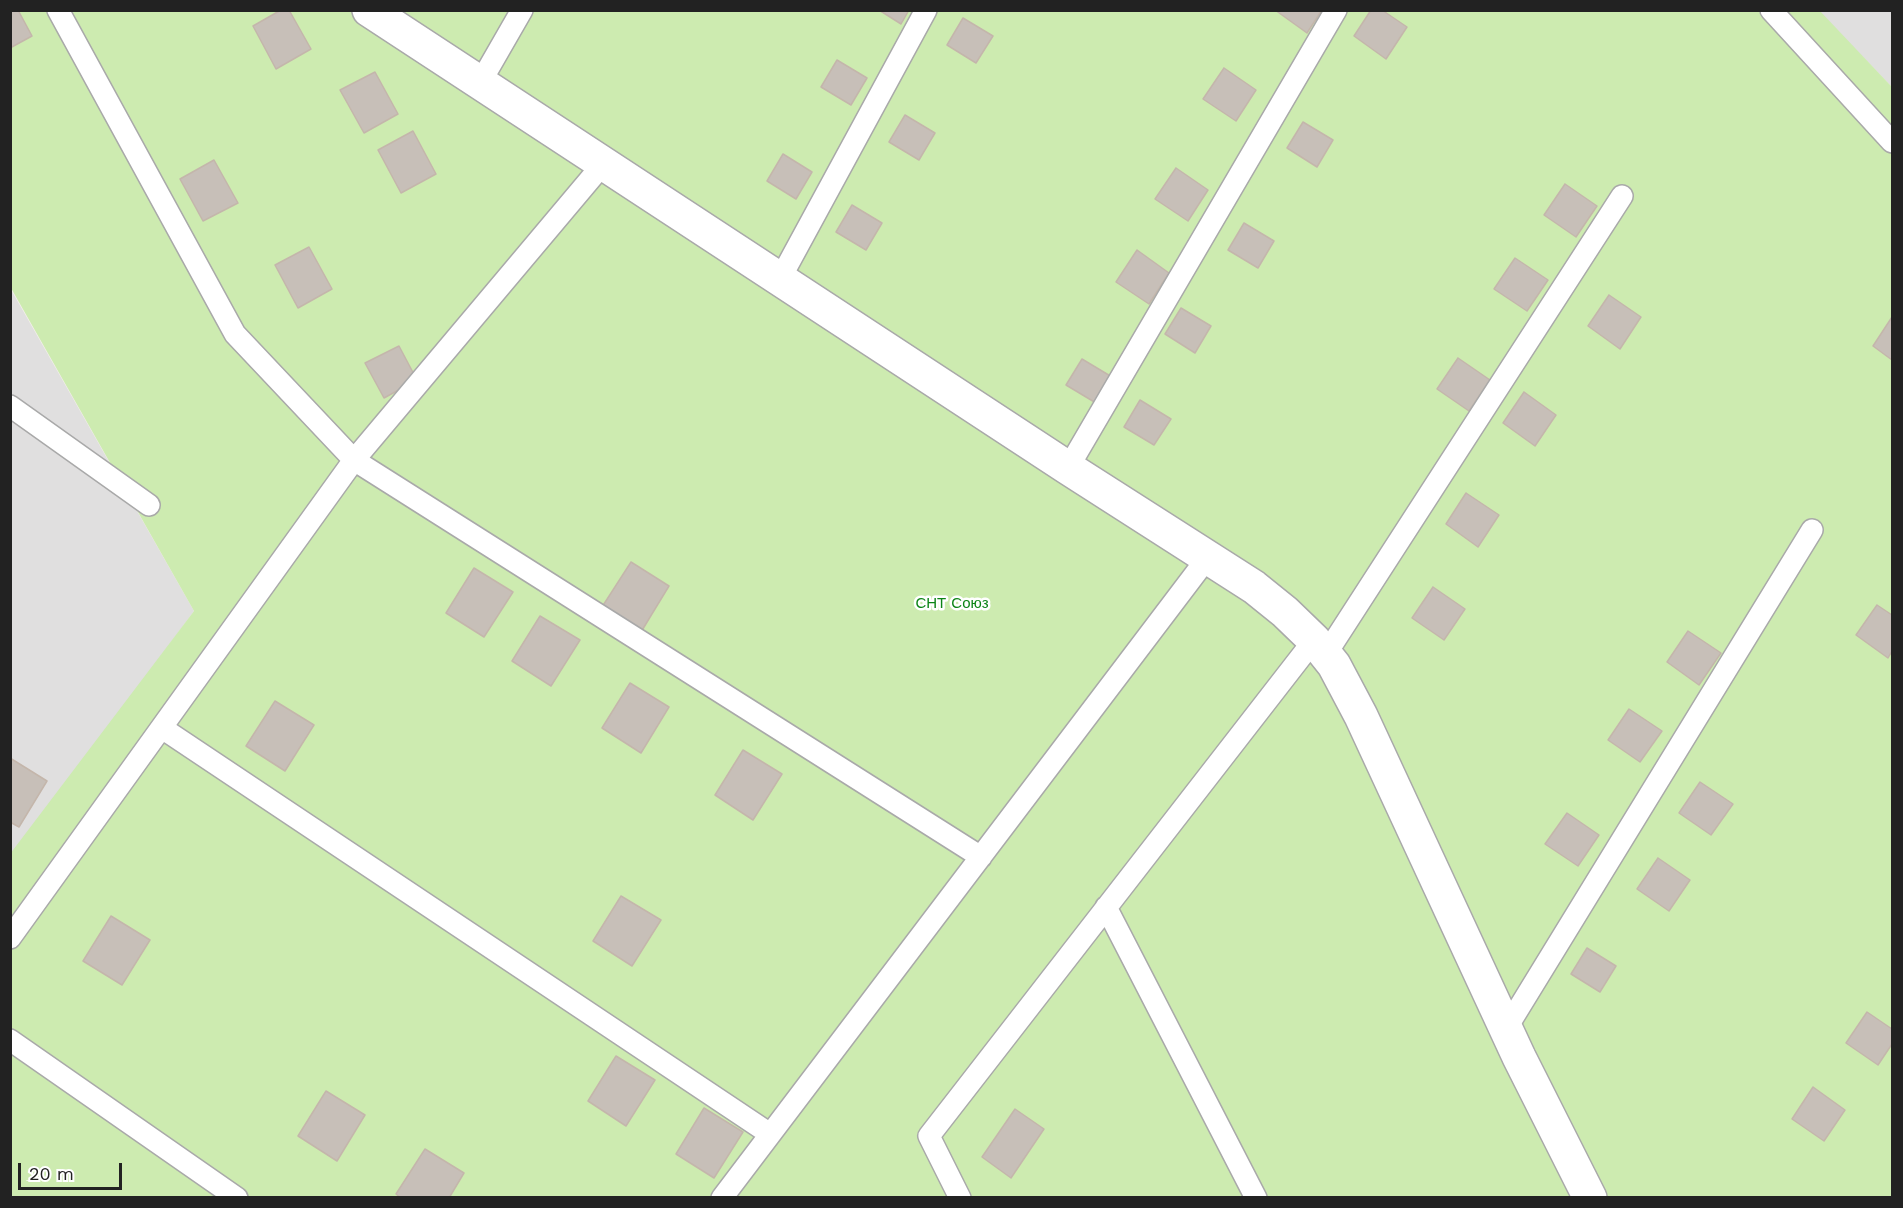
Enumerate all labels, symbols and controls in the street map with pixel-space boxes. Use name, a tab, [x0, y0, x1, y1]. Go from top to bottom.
park label: СНТ Союз	[915, 595, 989, 613]
scale bar	[21, 1151, 124, 1189]
text: 20 m	[29, 1163, 74, 1184]

